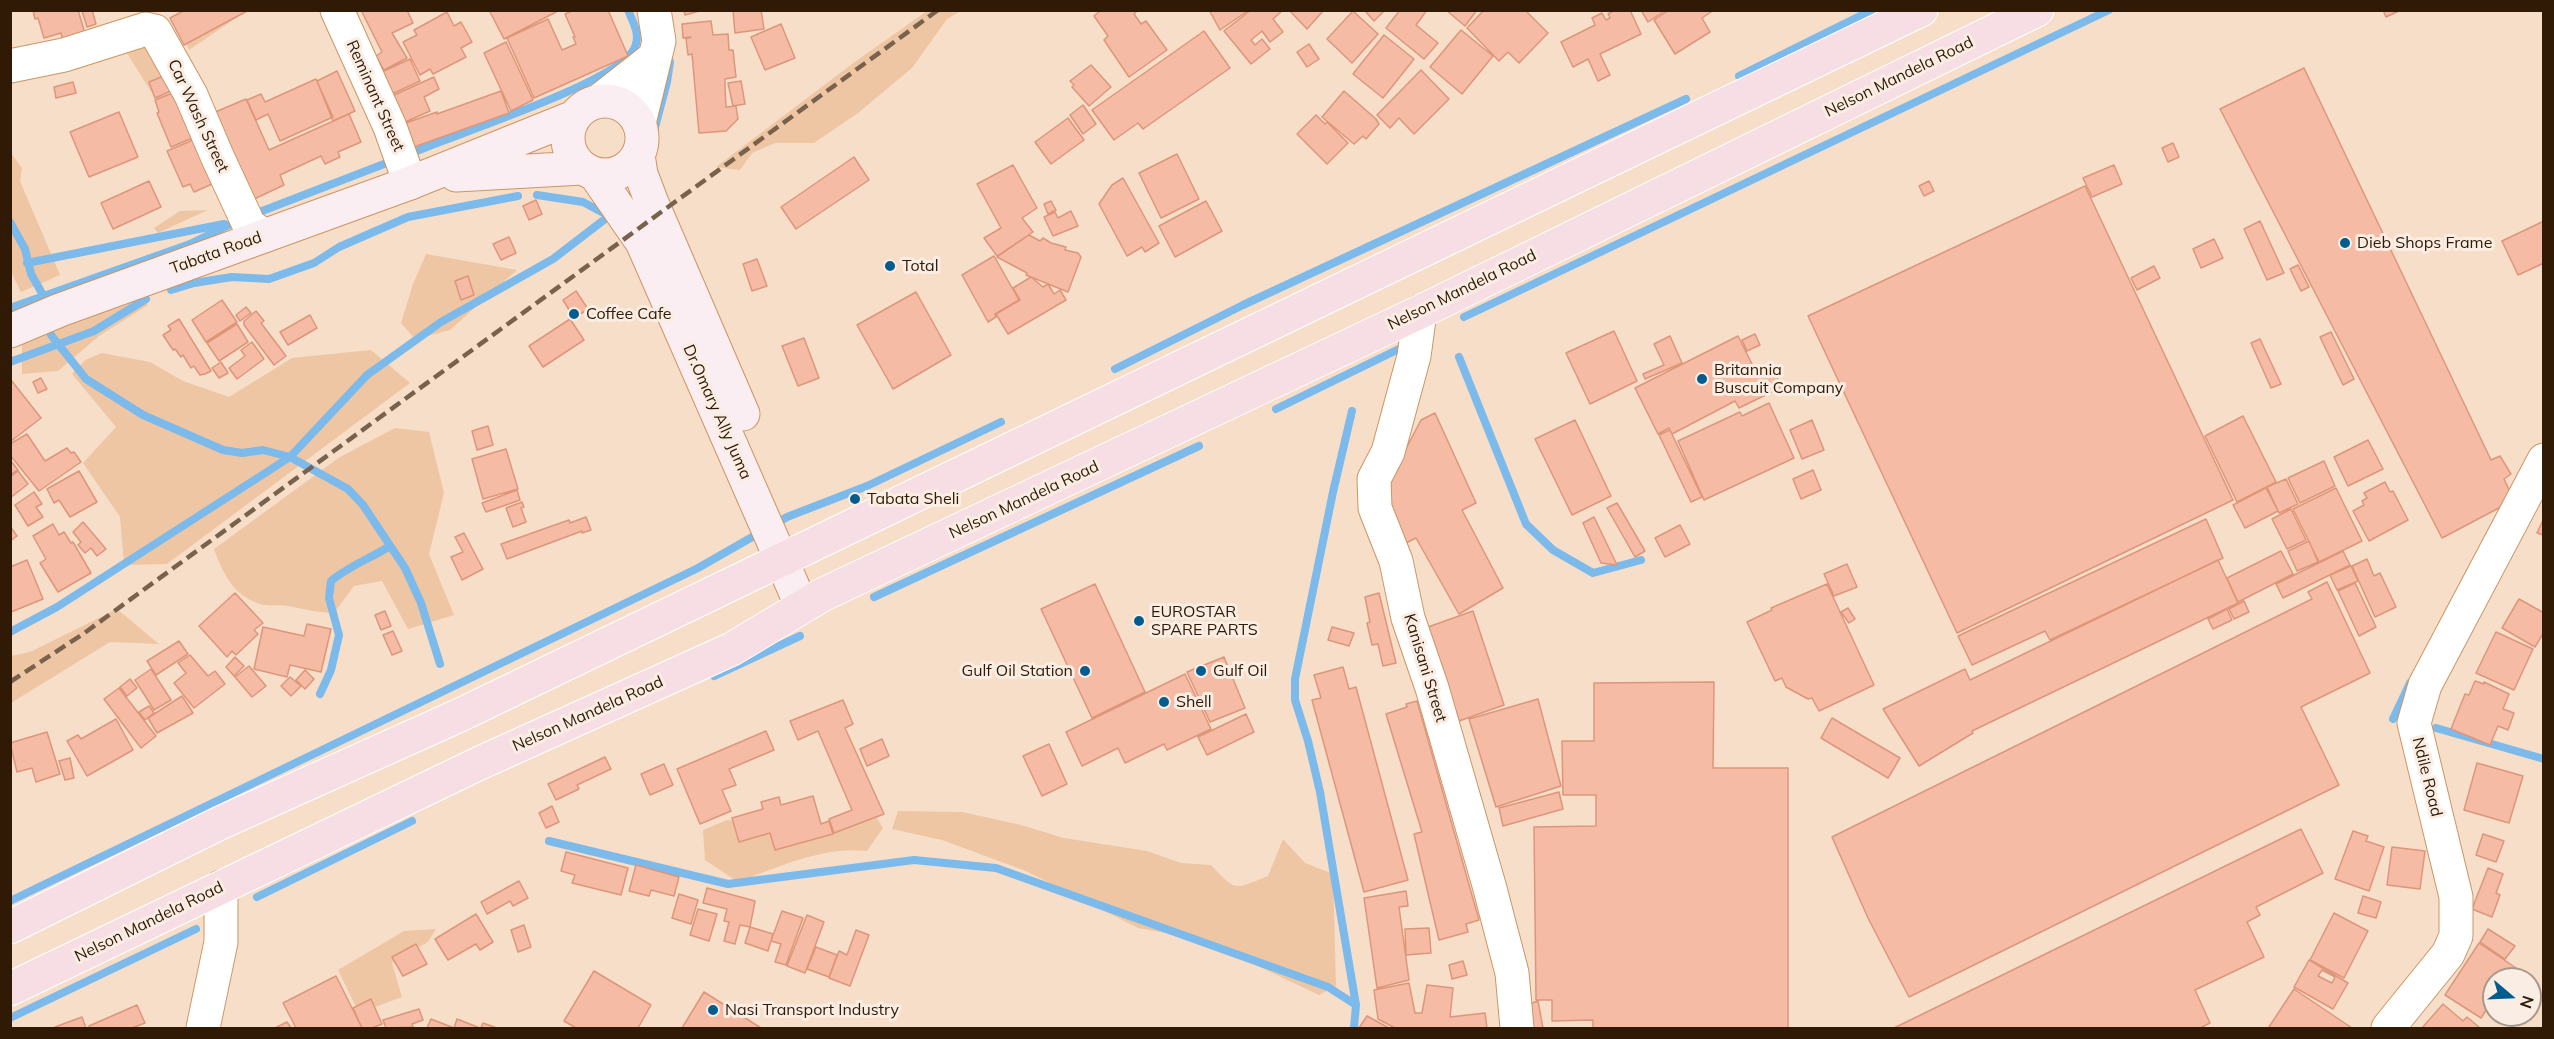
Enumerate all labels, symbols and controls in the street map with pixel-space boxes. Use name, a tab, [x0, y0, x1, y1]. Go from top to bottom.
street label: Nelson Mandela Road	[1822, 33, 1976, 121]
street label: Reminant Street	[342, 37, 408, 155]
street label: Car Wash Street	[163, 56, 233, 176]
street label: Tabata Road	[168, 228, 264, 278]
place label: Dieb Shops Frame	[2357, 233, 2492, 253]
marker: Dieb Shops Frame	[2338, 236, 2352, 250]
street label: Nelson Mandela Road	[1385, 246, 1539, 334]
place label: Total	[902, 256, 939, 276]
marker: Total	[883, 259, 897, 273]
place label: Coffee Cafe	[586, 304, 672, 324]
marker: Coffee Cafe	[567, 307, 581, 321]
street label: Dr.Omary Ally Juma	[679, 342, 755, 482]
place label: Britannia Buscuit Company	[1714, 360, 1843, 398]
marker: Britannia Buscuit Company	[1695, 372, 1709, 386]
street label: Nelson Mandela Road	[946, 457, 1102, 543]
place label: Tabata Sheli	[867, 489, 959, 509]
marker: Tabata Sheli	[848, 492, 862, 506]
place label: EUROSTAR SPARE PARTS	[1151, 602, 1258, 640]
street label: Kanisani Street	[1399, 612, 1451, 724]
marker: EUROSTAR SPARE PARTS	[1132, 614, 1146, 628]
place label: Gulf Oil Station	[961, 661, 1073, 681]
place label: Gulf Oil	[1213, 661, 1267, 681]
marker: Gulf Oil Station	[1078, 664, 1092, 678]
marker: Gulf Oil	[1194, 664, 1208, 678]
street label: Nelson Mandela Road	[510, 672, 666, 756]
place label: Shell	[1176, 692, 1212, 712]
marker: Shell	[1157, 695, 1171, 709]
street label: Ndile Road	[2408, 735, 2446, 819]
street label: Nelson Mandela Road	[72, 878, 226, 966]
north arrow	[2482, 967, 2542, 1027]
text: N	[2516, 993, 2539, 1011]
place label: Nasi Transport Industry	[725, 1000, 899, 1020]
marker: Nasi Transport Industry	[706, 1003, 720, 1017]

